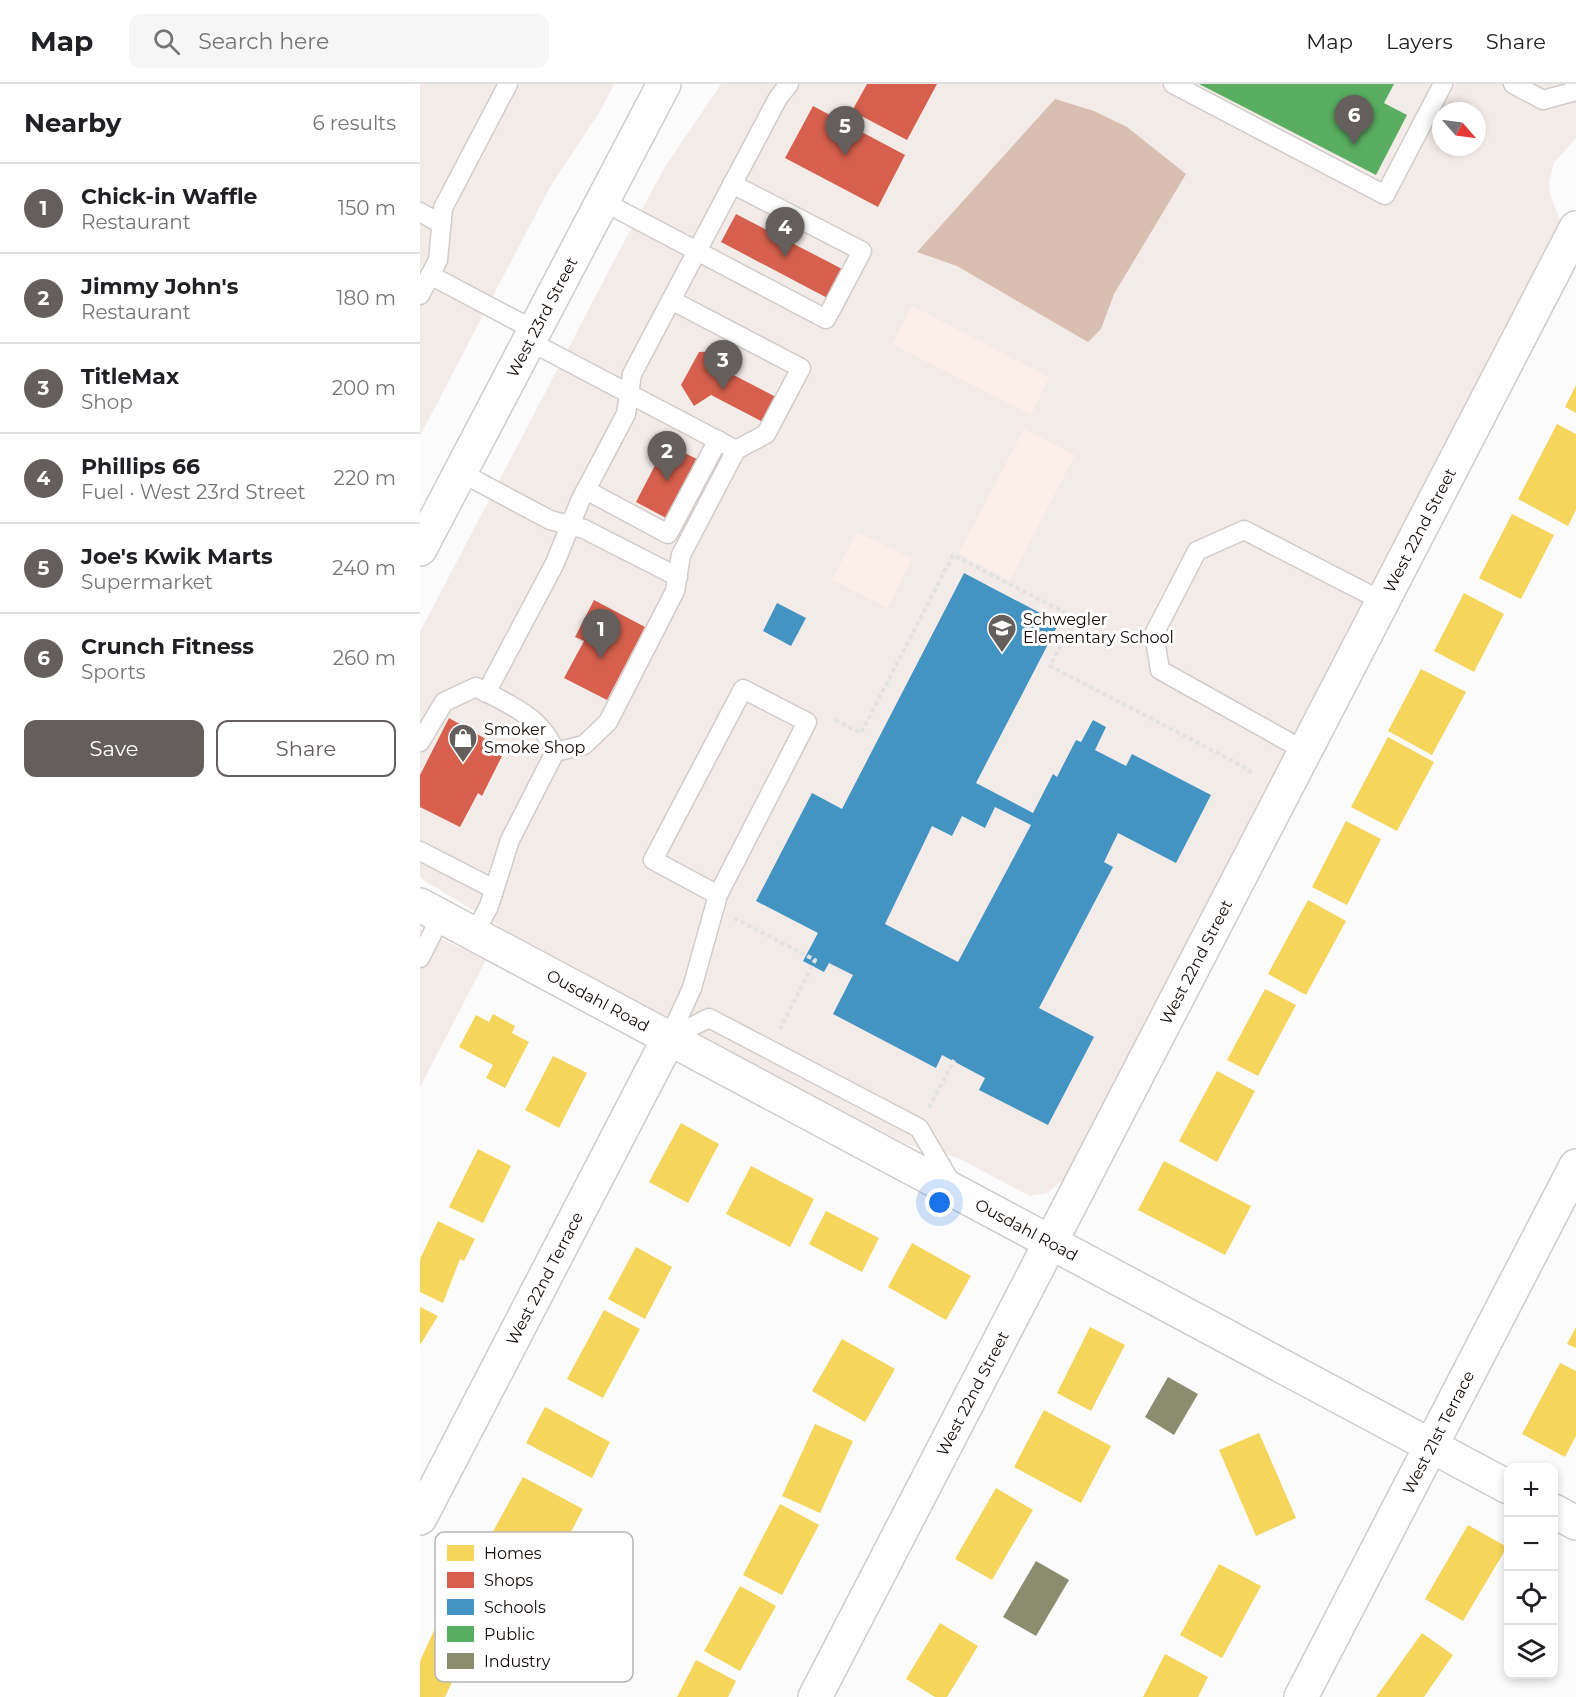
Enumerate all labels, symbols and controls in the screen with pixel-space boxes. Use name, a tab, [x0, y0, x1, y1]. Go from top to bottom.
search box	[129, 14, 549, 68]
text: Map	[30, 24, 93, 58]
icon: search	[150, 25, 183, 58]
text: Search here	[198, 28, 329, 55]
text: Map	[1306, 29, 1353, 54]
text: Layers	[1386, 29, 1453, 54]
text: Share	[1486, 29, 1546, 54]
pin: 6	[1334, 95, 1374, 145]
north arrow	[1432, 102, 1486, 156]
pin: 5	[826, 106, 864, 156]
text: Nearby	[24, 107, 121, 139]
text: 6 results	[312, 111, 396, 135]
text: Chick-in Waffle	[81, 183, 258, 210]
text: 1	[40, 196, 47, 220]
text: 150 m	[338, 196, 396, 220]
pin: 4	[766, 208, 805, 257]
text: Restaurant	[81, 210, 191, 234]
street label: West 23rd Street	[502, 253, 581, 380]
text: Jimmy John's	[81, 273, 238, 300]
text: 2	[38, 286, 49, 310]
text: 180 m	[336, 286, 396, 310]
text: Restaurant	[81, 300, 191, 324]
pin: 3	[704, 340, 742, 390]
text: TitleMax	[81, 363, 179, 390]
text: 3	[38, 376, 49, 400]
text: 200 m	[332, 376, 396, 400]
text: Shop	[81, 390, 133, 414]
pin: 2	[648, 432, 686, 481]
text: Phillips 66	[81, 453, 200, 480]
street label: West 22nd Street	[1379, 464, 1460, 596]
text: 4	[37, 466, 50, 490]
text: 220 m	[334, 466, 396, 490]
text: Fuel · West 23rd Street	[81, 480, 306, 504]
text: Joe's Kwik Marts	[81, 543, 273, 570]
text: 5	[38, 556, 49, 580]
text: 240 m	[332, 556, 396, 580]
text: Supermarket	[81, 570, 213, 594]
pin: 1	[582, 610, 621, 659]
place label: Schwegler Elementary School	[1023, 610, 1174, 647]
school or university icon: Schwegler Elementary School	[986, 612, 1018, 654]
text: Crunch Fitness	[81, 633, 254, 660]
text: 6	[37, 646, 50, 670]
text: 260 m	[333, 646, 396, 670]
text: Sports	[81, 660, 146, 684]
button: Save	[24, 720, 204, 777]
button: Share	[216, 720, 396, 777]
place label: Smoker Smoke Shop	[484, 720, 586, 757]
shop icon: Smoker Smoke Shop	[447, 722, 479, 764]
street label: West 22nd Street	[1156, 896, 1236, 1027]
street label: Ousdahl Road	[544, 965, 653, 1035]
your location	[925, 1188, 954, 1217]
street label: Ousdahl Road	[972, 1194, 1081, 1265]
street label: West 22nd Terrace	[502, 1209, 587, 1348]
street label: West 22nd Street	[932, 1327, 1013, 1459]
street label: West 21st Terrace	[1398, 1367, 1478, 1497]
map controls	[1504, 1463, 1558, 1679]
button: +	[1504, 1463, 1558, 1517]
button: −	[1504, 1517, 1558, 1571]
legend	[435, 1532, 633, 1682]
text: Homes	[484, 1544, 542, 1563]
text: Shops	[484, 1571, 534, 1590]
button: locate	[1504, 1571, 1558, 1625]
text: Schools	[484, 1598, 546, 1617]
text: Public	[484, 1625, 535, 1644]
button: layers	[1504, 1625, 1558, 1679]
text: Industry	[484, 1652, 551, 1671]

